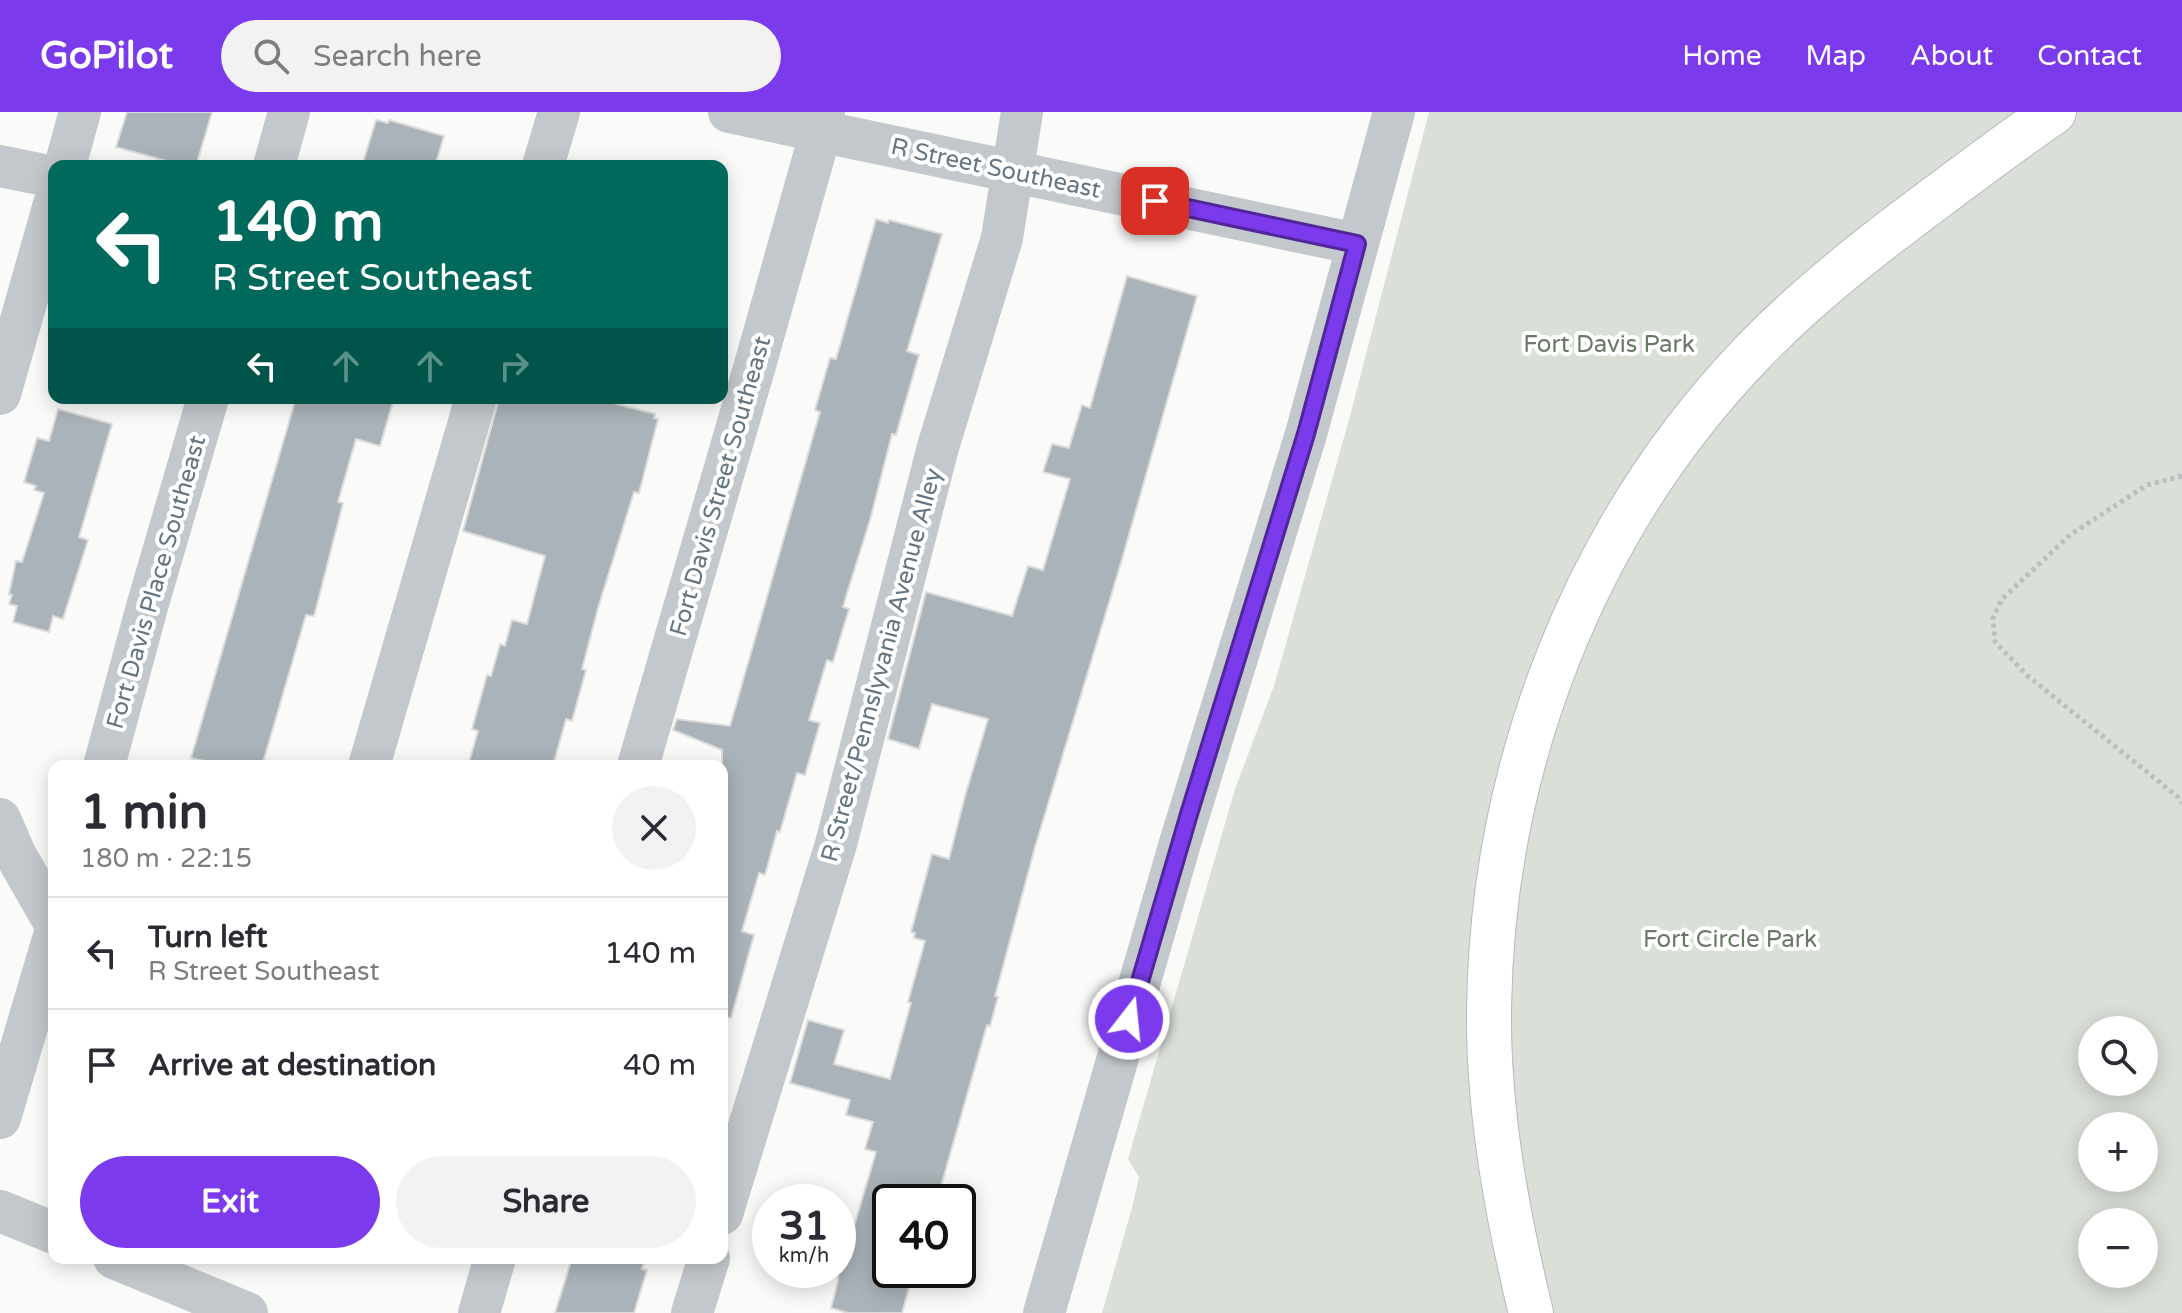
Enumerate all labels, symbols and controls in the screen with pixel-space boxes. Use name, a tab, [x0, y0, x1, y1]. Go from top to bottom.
search box	[221, 20, 781, 92]
text: GoPilot	[40, 33, 173, 79]
icon: search	[249, 34, 293, 78]
text: Search here	[313, 38, 482, 75]
text: Home	[1682, 39, 1762, 73]
text: Map	[1806, 39, 1866, 73]
text: About	[1910, 39, 1993, 73]
text: Contact	[2037, 39, 2142, 73]
street label: R Street Southeast	[888, 132, 1103, 205]
pin	[1121, 167, 1189, 235]
icon: arrive	[1133, 179, 1177, 223]
text: 140 m	[212, 189, 383, 256]
icon: left	[80, 192, 184, 296]
text: R Street Southeast	[212, 257, 532, 300]
park label: Fort Davis Park	[1523, 330, 1695, 359]
street label: Fort Davis Street Southeast	[664, 333, 777, 639]
icon: left	[240, 344, 284, 388]
icon: ahead	[324, 344, 368, 388]
icon: ahead	[408, 344, 452, 388]
icon: right	[492, 344, 536, 388]
street label: Fort Davis Place Southeast	[101, 432, 212, 732]
street label: R Street/Pennslyvania Avenue Alley	[815, 465, 948, 865]
text: 1 min	[80, 784, 208, 842]
button: close	[612, 786, 696, 870]
text: 180 m · 22:15	[80, 843, 252, 874]
text: Turn left	[148, 919, 267, 956]
park label: Fort Circle Park	[1643, 925, 1817, 954]
icon: left	[80, 931, 124, 975]
text: 140 m	[604, 935, 696, 972]
text: R Street Southeast	[148, 956, 379, 987]
position arrow	[1087, 977, 1171, 1061]
map controls	[2078, 1016, 2158, 1288]
button: search	[2078, 1016, 2158, 1096]
icon: arrive	[80, 1043, 124, 1087]
text: Arrive at destination	[148, 1047, 436, 1084]
text: 40 m	[623, 1047, 696, 1084]
button: +	[2078, 1112, 2158, 1192]
button: Exit	[80, 1156, 380, 1248]
button: Share	[396, 1156, 696, 1248]
speed limit sign: 40	[872, 1184, 976, 1288]
text: 31	[779, 1202, 829, 1250]
button: −	[2078, 1208, 2158, 1288]
text: km/h	[779, 1244, 829, 1268]

